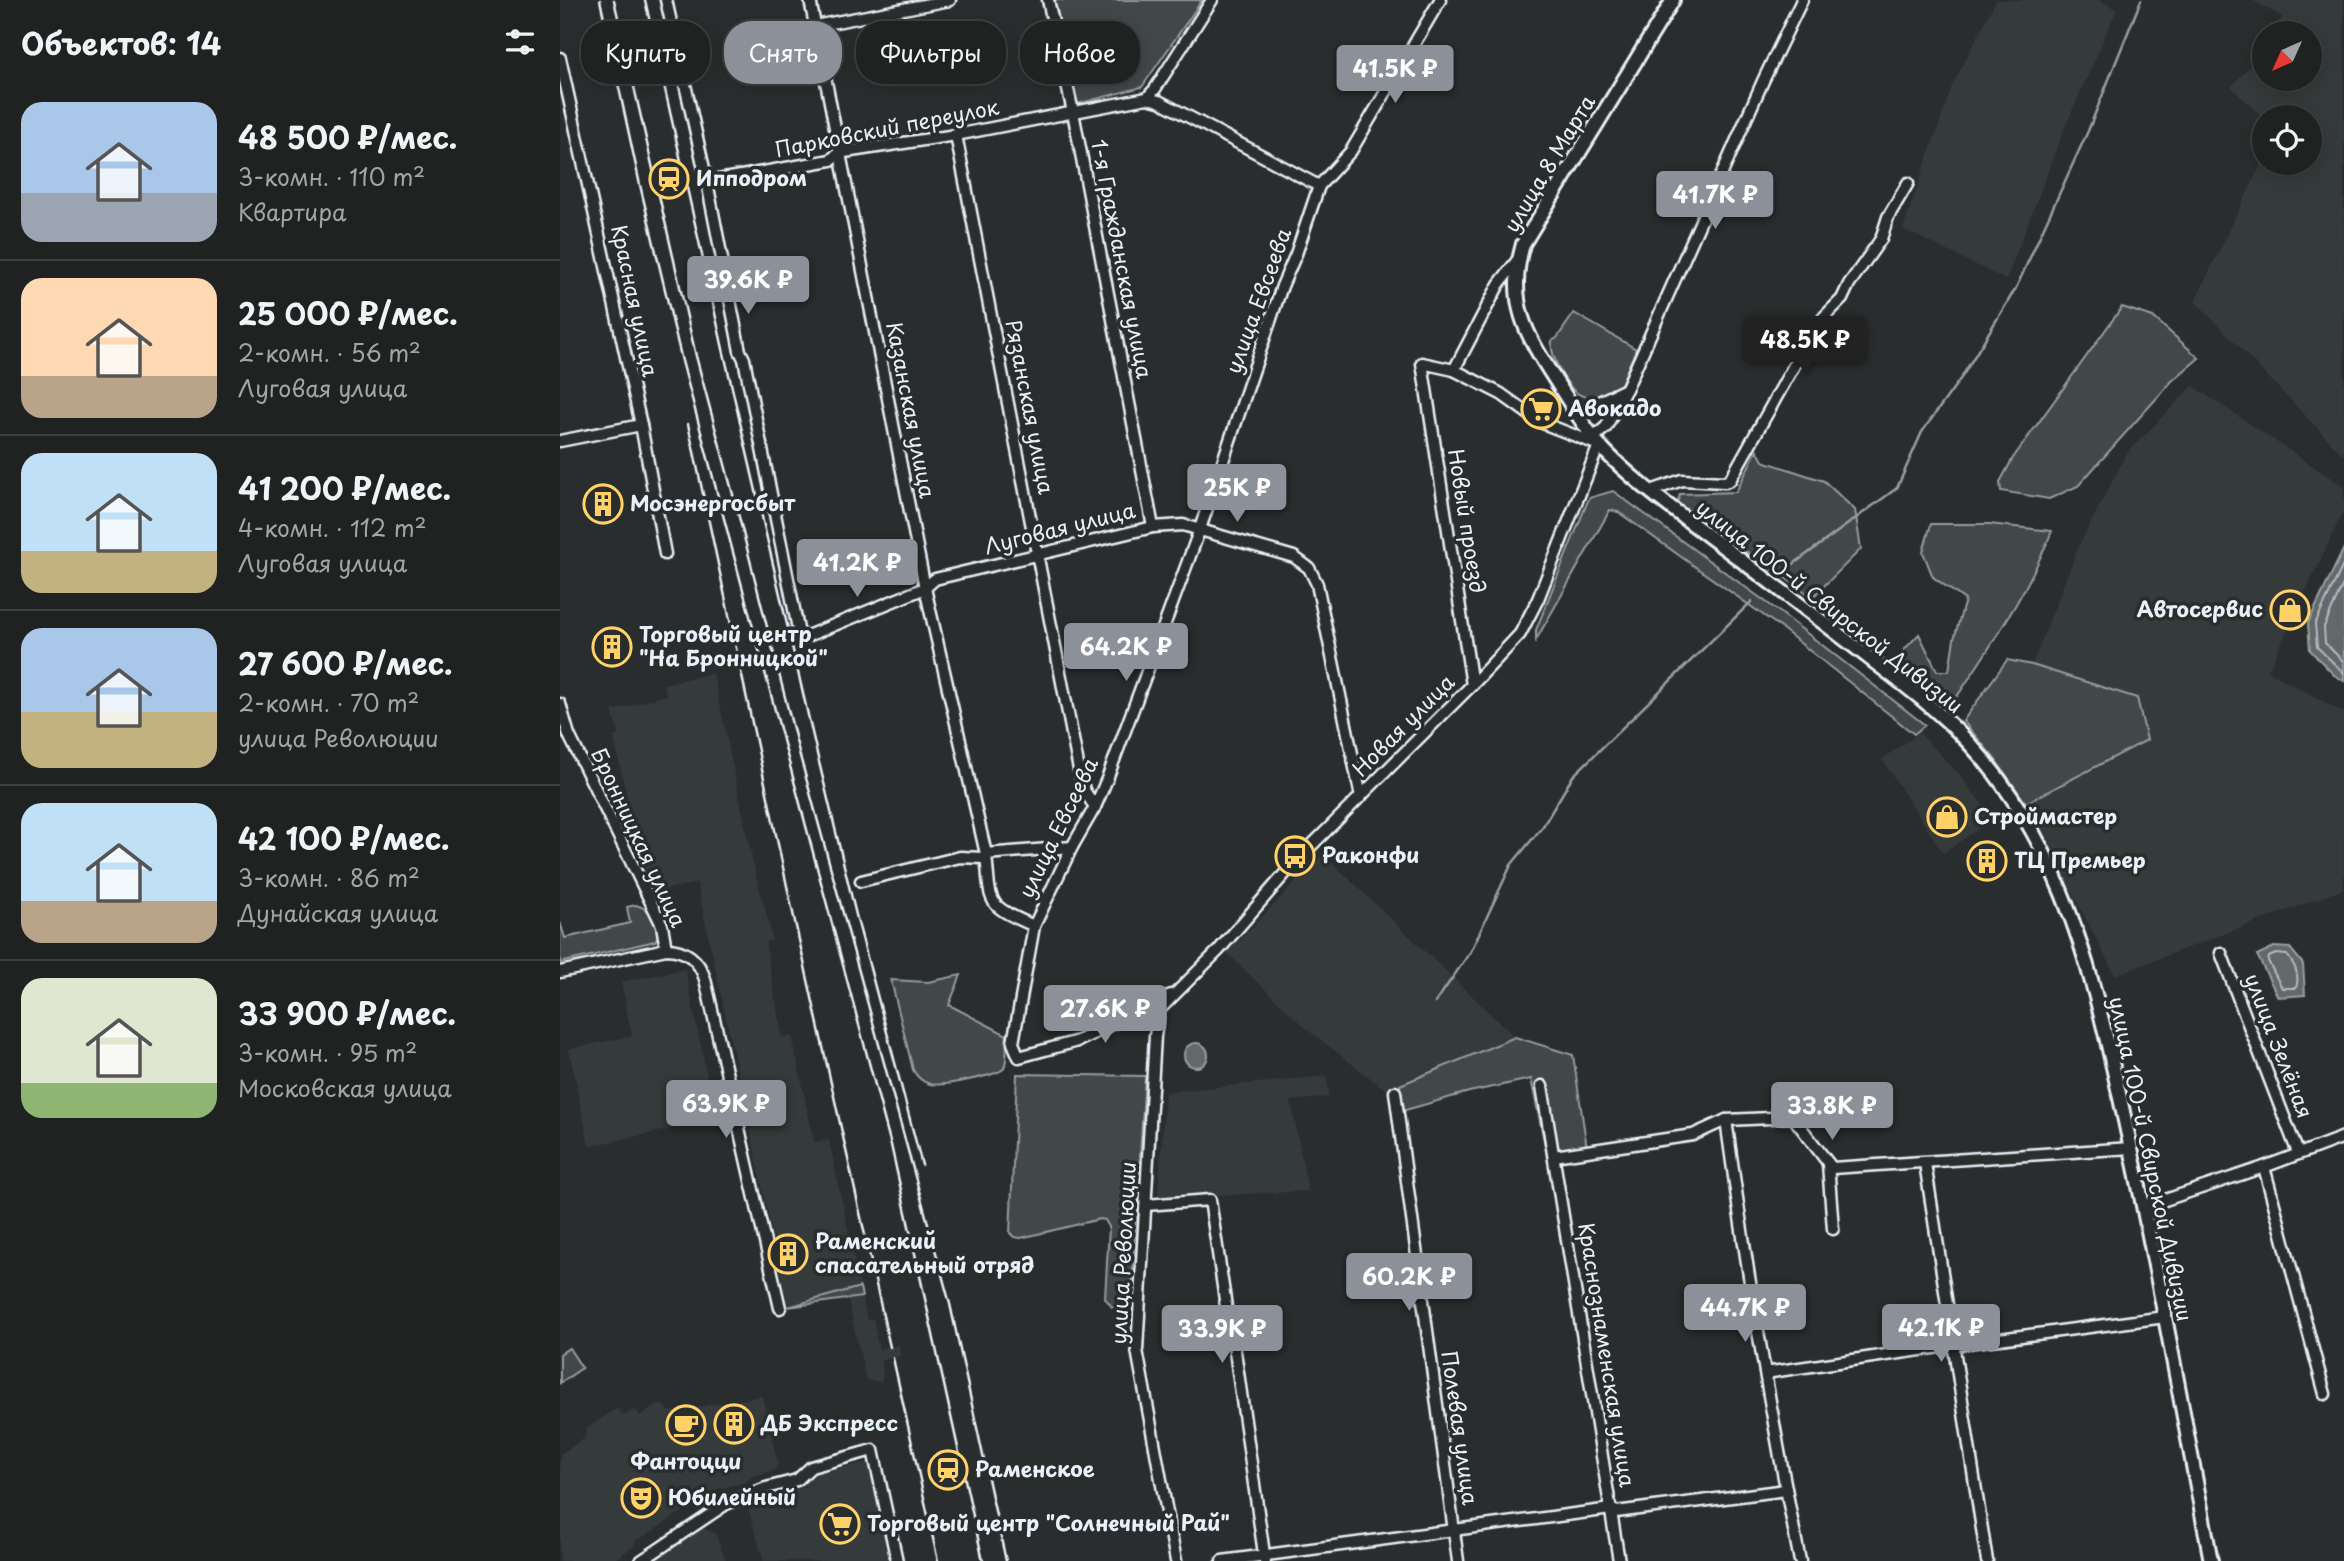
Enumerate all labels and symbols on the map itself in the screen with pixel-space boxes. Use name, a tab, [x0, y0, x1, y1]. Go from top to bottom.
north arrow	[2252, 21, 2322, 91]
pin: 41.5K ₽	[1330, 46, 1460, 105]
street label: улица 8 Марта	[1494, 88, 1602, 238]
street label: Парковский переулок	[772, 90, 1002, 164]
street label: 1-я Гражданская улица	[1084, 136, 1162, 382]
station icon: Ипподром	[648, 158, 690, 200]
place label: Ипподром	[696, 161, 807, 193]
pin: 41.7K ₽	[1650, 172, 1780, 231]
street label: Красная улица	[604, 222, 668, 380]
street label: улица Евсеева	[1216, 223, 1298, 378]
pin: 39.6K ₽	[683, 256, 813, 316]
pin: 48.5K ₽	[1740, 316, 1870, 376]
street label: Рязанская улица	[998, 317, 1064, 497]
street label: Казанская улица	[879, 319, 945, 501]
supermarket icon: Авокадо	[1520, 388, 1562, 430]
place label: Авокадо	[1567, 391, 1661, 423]
street label: Новый проезд	[1441, 446, 1495, 595]
pin: 25K ₽	[1188, 464, 1286, 524]
building icon: Мосэнергосбыт	[582, 483, 624, 525]
place label: Мосэнергосбыт	[630, 486, 796, 518]
street label: улица 100-й Свирской Дивизии	[1690, 491, 1971, 720]
street label: Луговая улица	[981, 493, 1139, 561]
pin: 41.2K ₽	[792, 540, 922, 599]
shop icon: Автосервис	[2269, 589, 2311, 631]
place label: Автосервис	[2137, 592, 2263, 624]
place label: Торговый центр "На Бронницкой"	[639, 617, 828, 673]
pin: 64.2K ₽	[1061, 624, 1191, 683]
building icon: Торговый центр "На Бронницкой"	[591, 626, 633, 668]
street label: Новая улица	[1344, 665, 1462, 783]
street label: Бронницкая улица	[584, 742, 696, 933]
street label: улица Евсеева	[1009, 751, 1105, 903]
shop icon: Строймастер	[1926, 796, 1968, 838]
place label: Строймастер	[1974, 799, 2117, 831]
bus stop icon: Раконфи	[1274, 835, 1316, 877]
place label: Раконфи	[1322, 838, 1419, 870]
building icon: ТЦ Премьер	[1966, 840, 2008, 882]
place label: ТЦ Премьер	[2014, 843, 2146, 875]
street label: улица Зелёная	[2238, 968, 2322, 1122]
pin: 27.6K ₽	[1040, 986, 1170, 1045]
street label: улица 100-й Свирской Дивизии	[2102, 993, 2202, 1324]
pin: 63.9K ₽	[661, 1080, 791, 1140]
pin: 33.8K ₽	[1767, 1082, 1897, 1142]
street label: улица Революции	[1101, 1161, 1143, 1345]
street label: Краснознаменская улица	[1571, 1220, 1645, 1490]
place label: Раменский спасательный отряд	[815, 1224, 1034, 1280]
building icon: Раменский спасательный отряд	[767, 1233, 809, 1275]
pin: 60.2K ₽	[1344, 1254, 1474, 1313]
pin: 44.7K ₽	[1680, 1284, 1810, 1344]
pin: 42.1K ₽	[1876, 1304, 2006, 1364]
pin: 33.9K ₽	[1157, 1306, 1287, 1365]
street label: Полевая улица	[1434, 1349, 1488, 1508]
building icon: ДБ Экспресс	[713, 1403, 755, 1445]
cafe icon: Фантоцци	[665, 1404, 707, 1446]
place label: ДБ Экспресс	[760, 1406, 898, 1438]
place label: Фантоцци	[630, 1444, 742, 1476]
station icon: Раменское	[927, 1449, 969, 1491]
place label: Раменское	[975, 1452, 1095, 1484]
theatre icon: Юбилейный	[620, 1477, 662, 1519]
place label: Юбилейный	[668, 1480, 796, 1512]
supermarket icon: Торговый центр "Солнечный Рай"	[819, 1503, 861, 1545]
place label: Торговый центр "Солнечный Рай"	[867, 1506, 1230, 1538]

